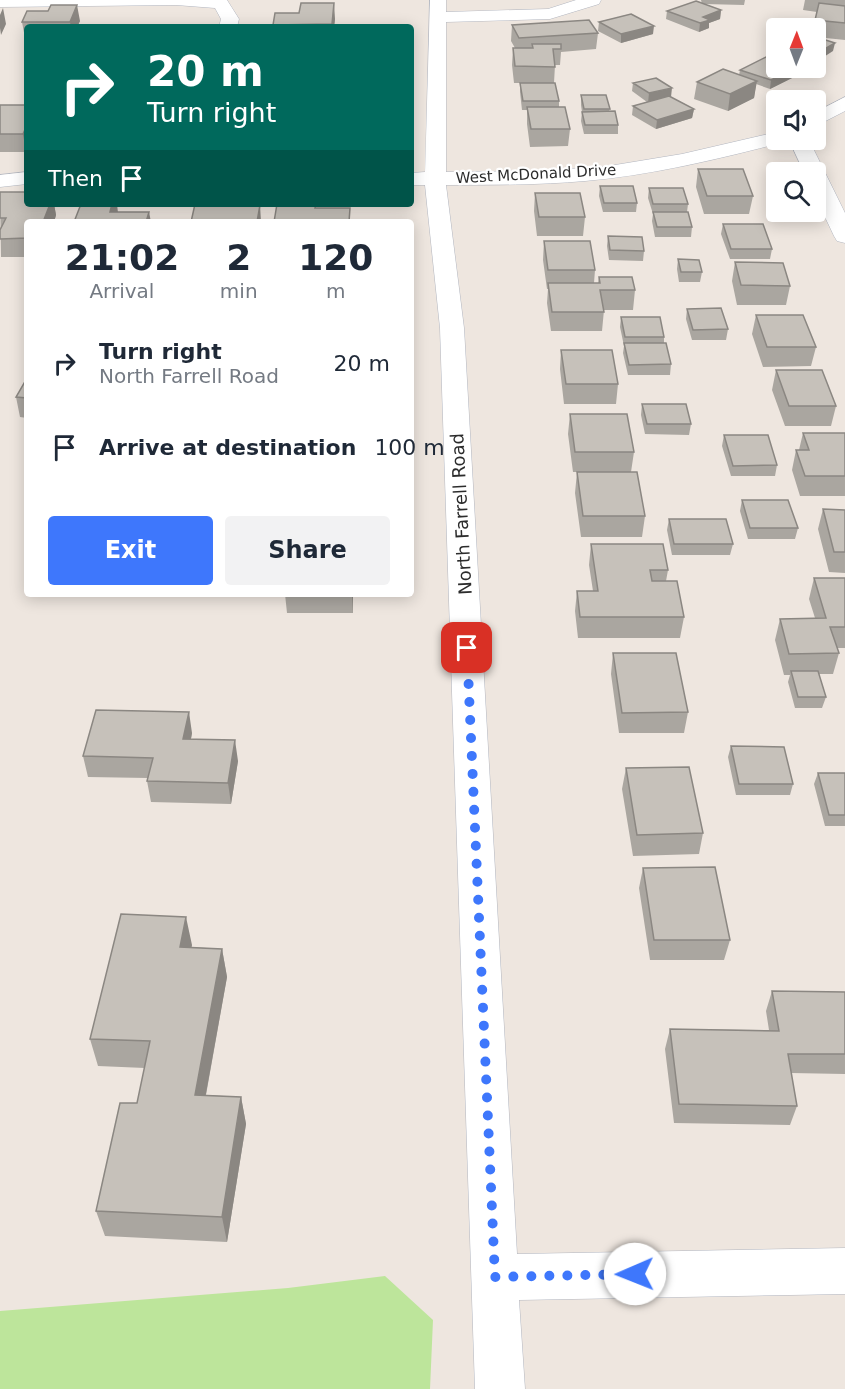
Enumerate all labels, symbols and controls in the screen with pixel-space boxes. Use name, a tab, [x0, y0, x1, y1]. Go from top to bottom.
north arrow	[766, 18, 826, 78]
map controls	[766, 18, 826, 222]
text: 20 m	[147, 47, 264, 96]
icon: right	[48, 48, 126, 126]
button: sound	[766, 90, 826, 150]
text: Turn right	[147, 97, 276, 128]
street label: West McDonald Drive	[455, 161, 617, 187]
icon: arrive	[115, 162, 148, 195]
button: search	[766, 162, 826, 222]
text: Then	[48, 166, 103, 191]
text: 21:02	[65, 237, 179, 278]
text: 2	[226, 237, 251, 278]
text: 120	[298, 237, 373, 278]
text: Arrival	[89, 279, 154, 303]
text: min	[220, 279, 258, 303]
text: m	[326, 279, 346, 303]
text: Turn right	[99, 339, 222, 364]
icon: right	[48, 347, 81, 380]
text: 20 m	[334, 351, 390, 376]
text: North Farrell Road	[99, 364, 279, 388]
icon: arrive	[48, 431, 81, 464]
street label: North Farrell Road	[446, 433, 476, 595]
text: Arrive at destination	[99, 435, 356, 460]
text: 100 m	[374, 435, 445, 460]
button: Exit	[48, 516, 213, 585]
button: Share	[225, 516, 390, 585]
pin	[441, 622, 492, 673]
icon: arrive	[450, 631, 483, 664]
position arrow	[603, 1242, 667, 1306]

